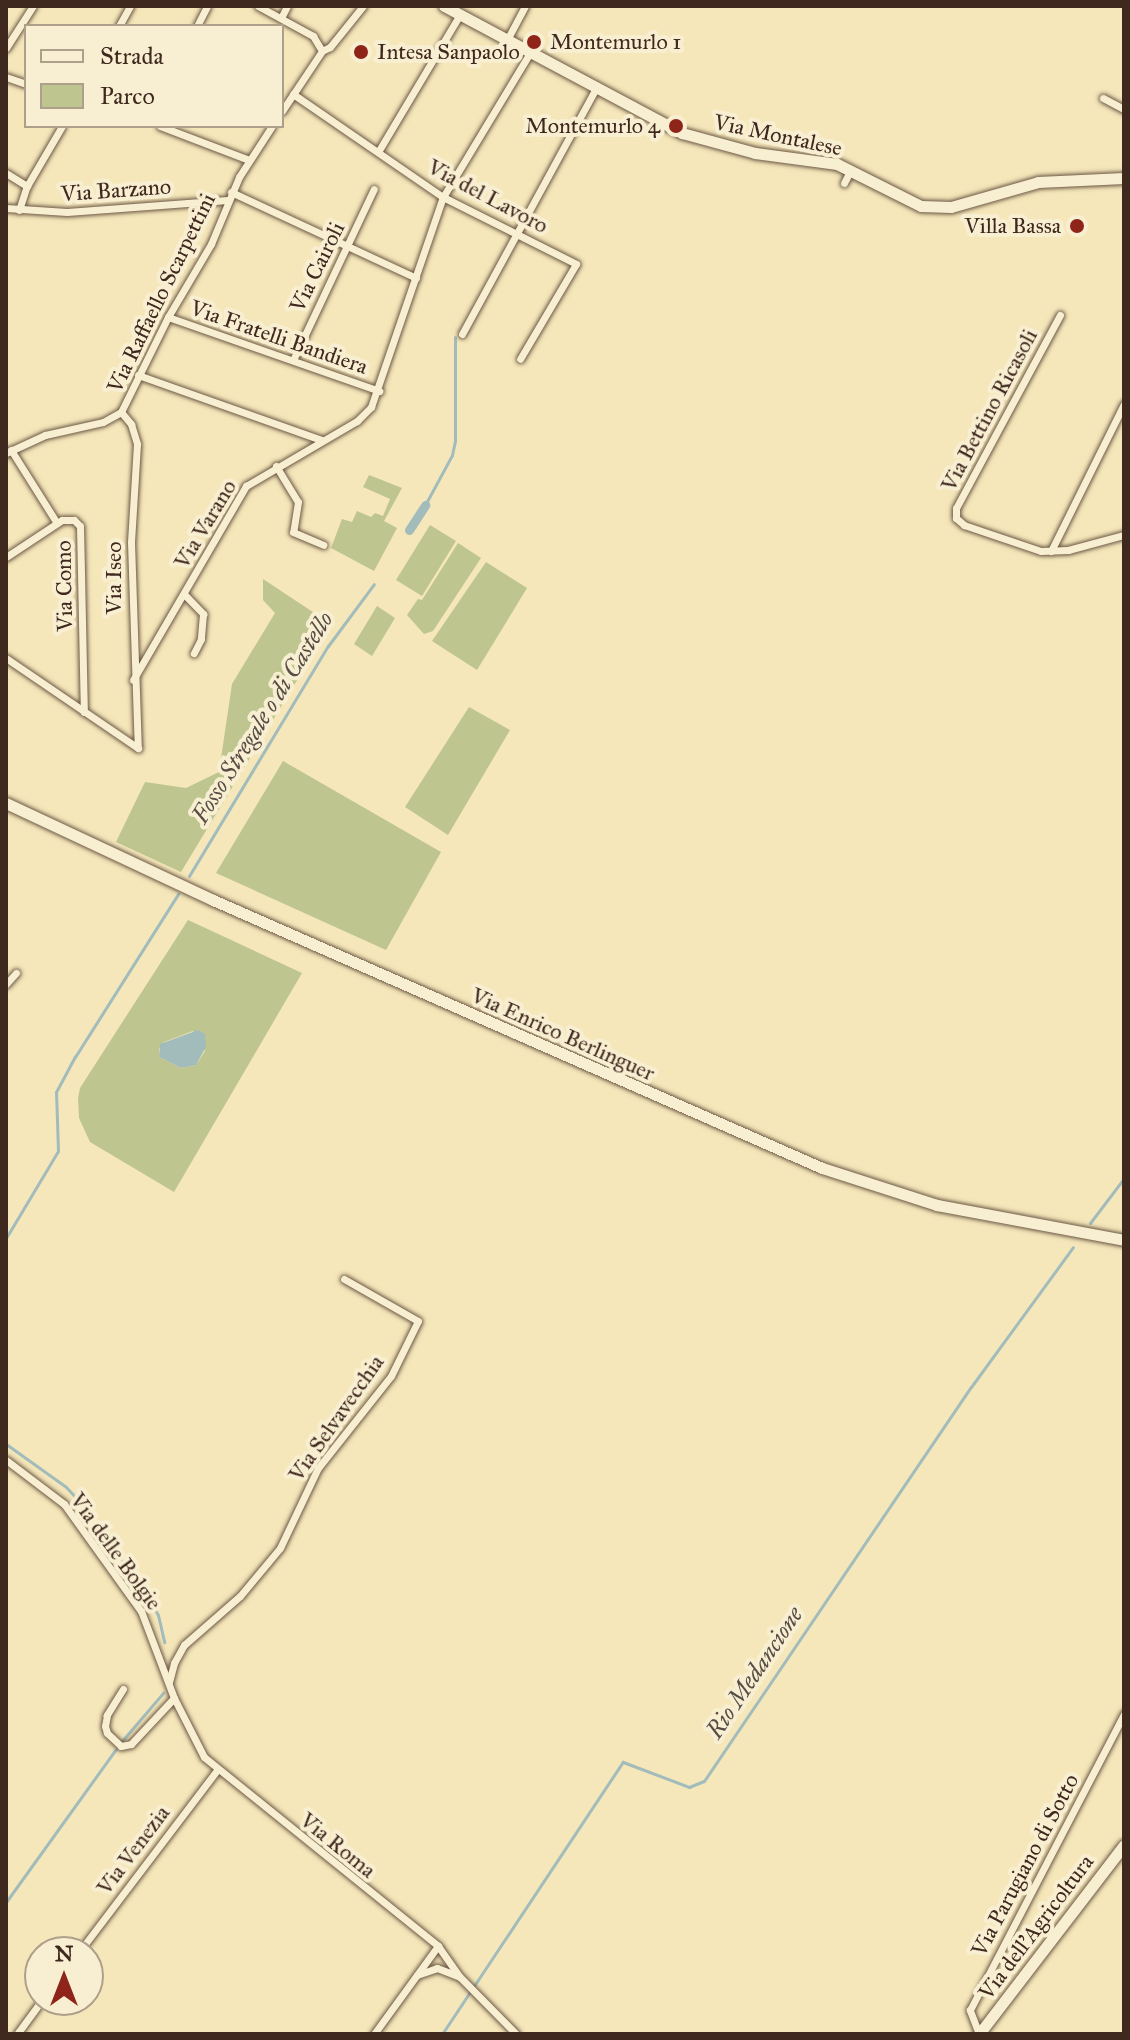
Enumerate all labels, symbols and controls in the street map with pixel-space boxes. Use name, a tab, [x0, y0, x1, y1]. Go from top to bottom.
legend	[24, 24, 284, 128]
place label: Montemurlo 1	[550, 29, 681, 55]
marker: Montemurlo 1	[525, 33, 543, 51]
place label: Intesa Sanpaolo	[377, 39, 520, 65]
text: Strada	[100, 41, 164, 71]
marker: Intesa Sanpaolo	[352, 43, 370, 61]
text: Parco	[100, 81, 155, 111]
street label: Via Montalese	[712, 109, 844, 161]
place label: Montemurlo 4	[525, 113, 660, 139]
marker: Montemurlo 4	[667, 117, 685, 135]
street label: Via del Lavoro	[423, 153, 553, 239]
street label: Via Barzano	[60, 173, 172, 207]
street label: Via Raffaello Scarpettini	[101, 189, 221, 397]
place label: Villa Bassa	[965, 213, 1061, 239]
marker: Villa Bassa	[1068, 217, 1086, 235]
street label: Via Cairoli	[284, 218, 350, 316]
street label: Via Fratelli Bandiera	[187, 294, 371, 380]
street label: Via Bettino Ricasoli	[935, 324, 1043, 496]
street label: Via Varano	[168, 475, 242, 573]
street label: Via Como	[50, 540, 78, 632]
street label: Via Iseo	[101, 541, 127, 615]
water label: Fosso Stregale o di Castello	[186, 607, 340, 829]
street label: Via Enrico Berlinguer	[467, 982, 659, 1086]
street label: Via Selvavecchia	[283, 1350, 389, 1486]
street label: Via delle Bolgie	[65, 1487, 167, 1615]
water label: Rio Medancione	[700, 1602, 810, 1744]
street label: Via Parugiano di Sotto	[966, 1769, 1084, 1961]
street label: Via Venezia	[91, 1800, 175, 1900]
street label: Via Roma	[295, 1807, 381, 1883]
street label: Via dell'Agricoltura	[973, 1849, 1099, 2005]
north arrow	[24, 1936, 104, 2016]
text: N	[55, 1940, 73, 1967]

